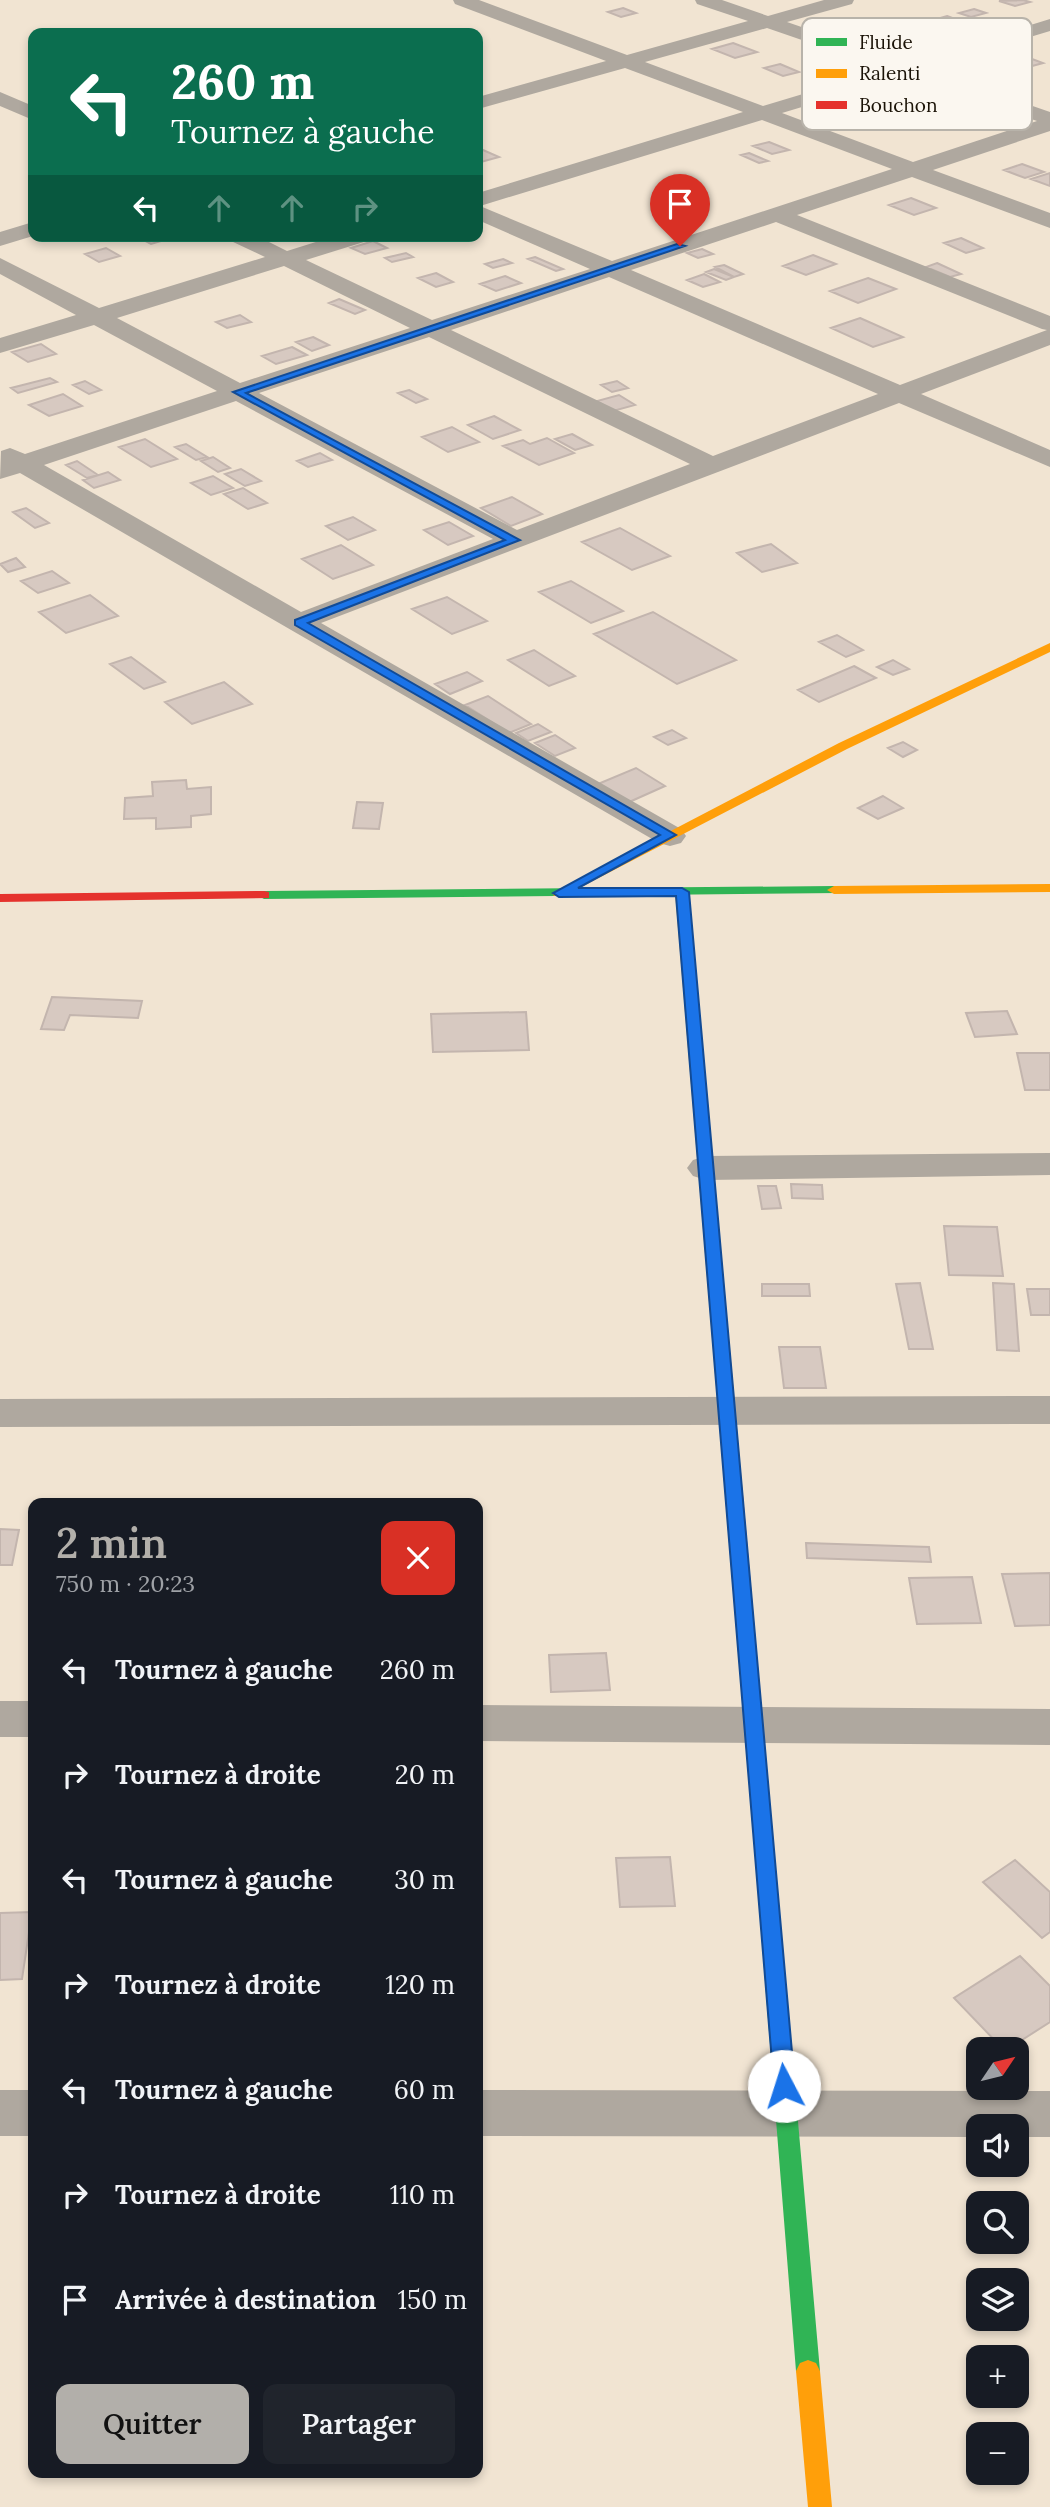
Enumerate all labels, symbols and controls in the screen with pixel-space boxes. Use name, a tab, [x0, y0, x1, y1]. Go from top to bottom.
legend	[802, 18, 1032, 130]
text: Fluide	[859, 30, 913, 54]
text: 260 m	[171, 50, 314, 112]
icon: left	[56, 56, 147, 147]
text: Ralenti	[859, 61, 920, 85]
text: Bouchon	[859, 93, 937, 117]
text: Tournez à gauche	[171, 111, 435, 152]
pin	[650, 174, 710, 246]
icon: arrive	[661, 185, 699, 223]
icon: left	[127, 189, 165, 227]
icon: ahead	[200, 189, 238, 227]
icon: ahead	[273, 189, 311, 227]
icon: right	[346, 189, 384, 227]
text: 2 min	[56, 1516, 167, 1570]
button: close	[381, 1521, 455, 1595]
text: 750 m · 20:23	[56, 1569, 195, 1598]
icon: left	[56, 1651, 94, 1689]
text: Tournez à gauche	[115, 1653, 333, 1686]
text: 260 m	[380, 1653, 455, 1686]
icon: right	[56, 1756, 94, 1794]
text: Tournez à droite	[115, 1758, 321, 1791]
text: 20 m	[395, 1758, 455, 1791]
icon: left	[56, 1861, 94, 1899]
text: Tournez à gauche	[115, 1863, 333, 1896]
text: 30 m	[394, 1863, 455, 1896]
icon: right	[56, 1966, 94, 2004]
text: Tournez à droite	[115, 1968, 321, 2001]
text: 120 m	[385, 1968, 455, 2001]
north arrow	[966, 2037, 1029, 2100]
map controls	[966, 2037, 1029, 2485]
position arrow	[747, 2049, 821, 2123]
icon: left	[56, 2071, 94, 2109]
text: Tournez à gauche	[115, 2073, 333, 2106]
text: 60 m	[394, 2073, 455, 2106]
button: sound	[966, 2114, 1029, 2177]
icon: right	[56, 2176, 94, 2214]
text: Tournez à droite	[115, 2178, 321, 2211]
text: 110 m	[390, 2178, 455, 2211]
button: search	[966, 2191, 1029, 2254]
button: layers	[966, 2268, 1029, 2331]
icon: arrive	[56, 2281, 94, 2319]
text: Arrivée à destination	[115, 2283, 376, 2316]
text: 150 m	[397, 2283, 467, 2316]
button: +	[966, 2345, 1029, 2408]
button: Quitter	[56, 2384, 249, 2464]
button: Partager	[263, 2384, 455, 2464]
button: −	[966, 2422, 1029, 2485]

